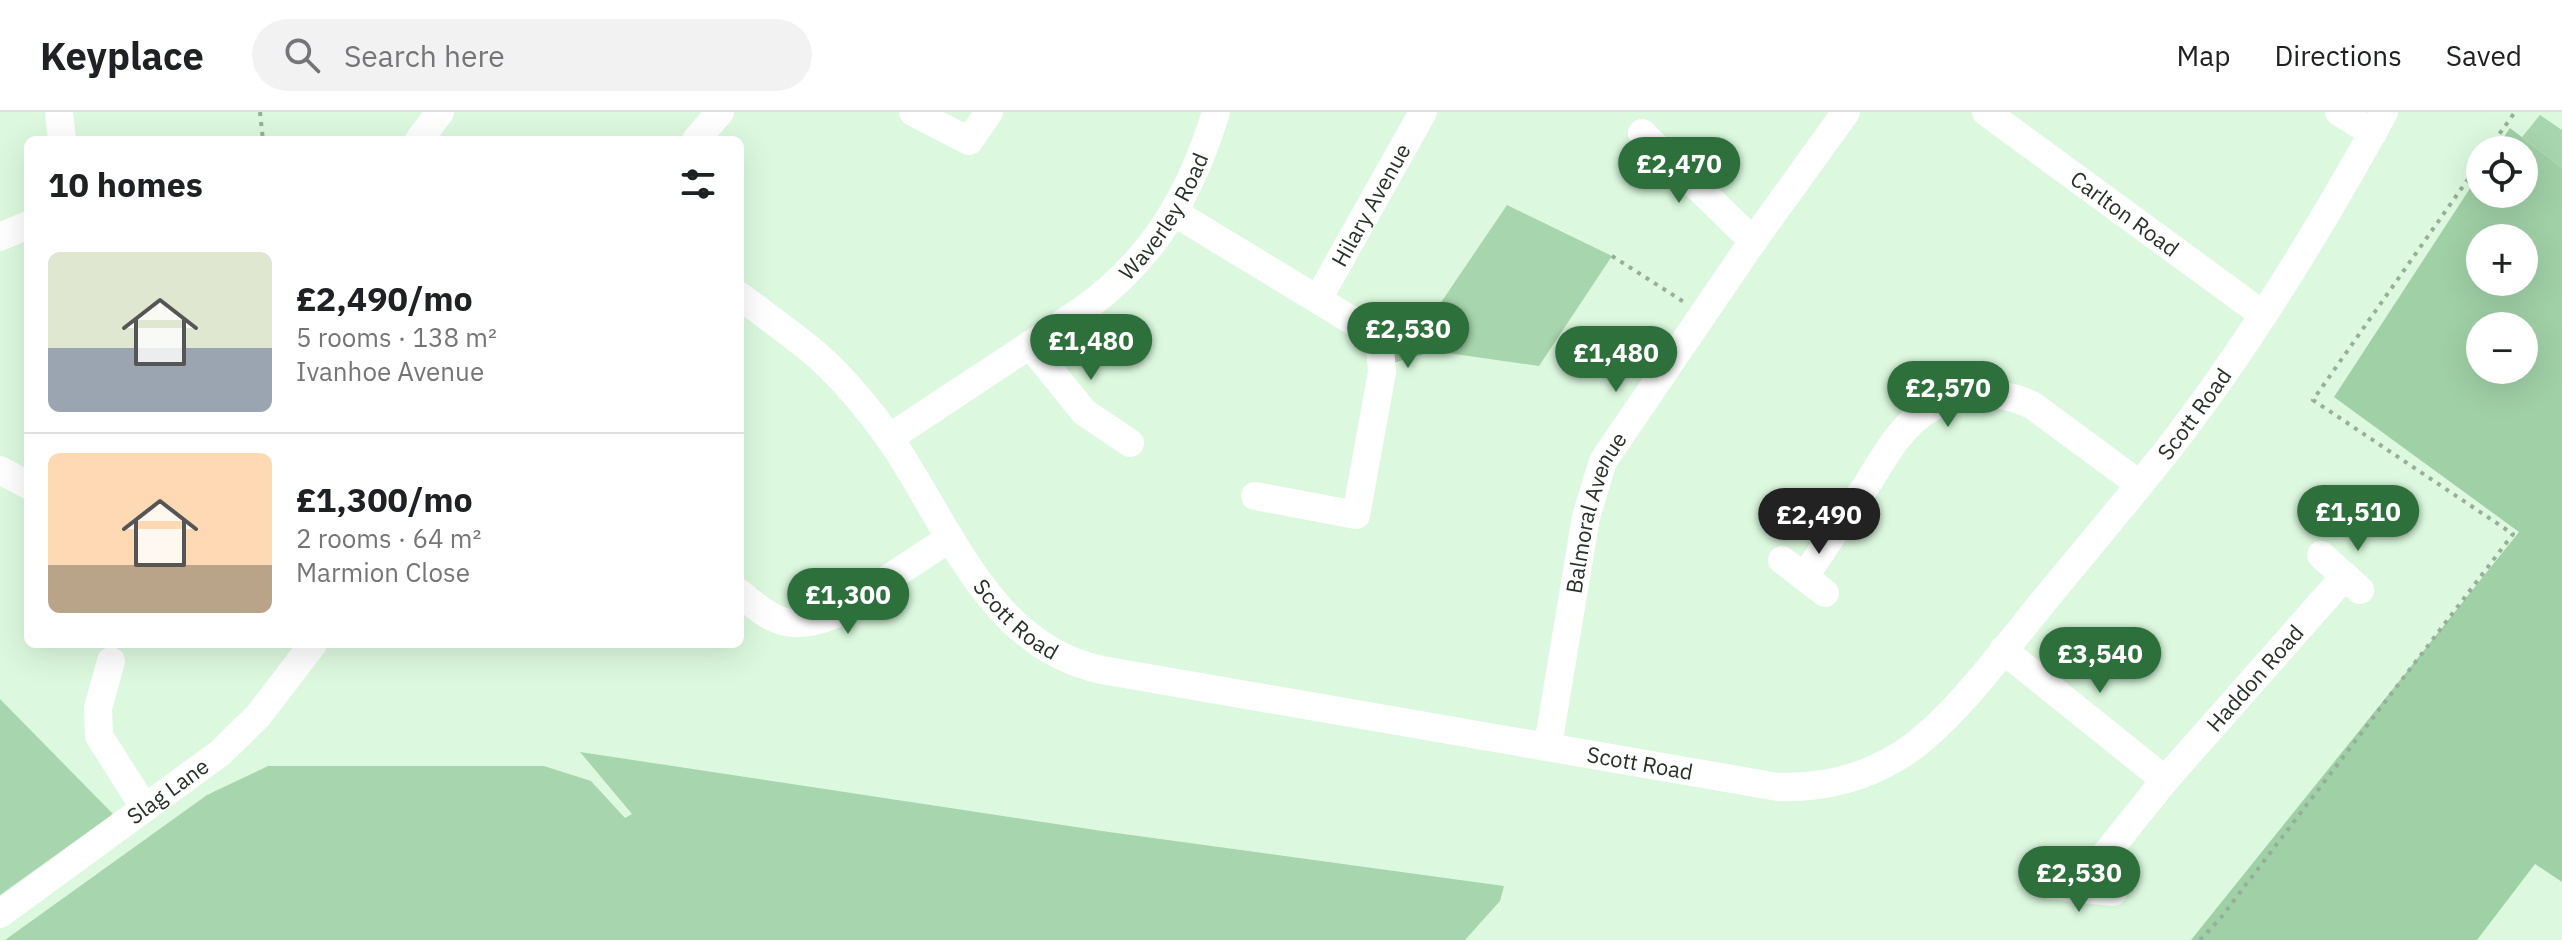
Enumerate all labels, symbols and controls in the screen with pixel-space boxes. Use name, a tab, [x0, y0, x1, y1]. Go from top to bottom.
search box	[252, 19, 812, 91]
text: Keyplace	[40, 31, 204, 80]
icon: search	[280, 33, 324, 77]
text: Search here	[344, 36, 505, 75]
text: Map	[2176, 37, 2230, 74]
text: Directions	[2274, 37, 2402, 74]
text: Saved	[2446, 37, 2522, 74]
map controls	[2466, 136, 2538, 384]
button: locate	[2466, 136, 2538, 208]
pin: £2,470	[1614, 137, 1744, 205]
street label: Hilary Avenue	[1324, 138, 1417, 271]
text: £2,470	[1636, 146, 1722, 180]
street label: Waverley Road	[1112, 148, 1214, 286]
text: 10 homes	[48, 162, 203, 206]
icon: filters	[676, 162, 720, 206]
street label: Carlton Road	[2065, 164, 2185, 263]
button: +	[2466, 224, 2538, 296]
text: £2,490/mo	[296, 276, 473, 320]
icon: home	[112, 284, 208, 380]
pin: £2,530	[1343, 302, 1473, 370]
text: £2,530	[1365, 311, 1451, 345]
button: −	[2466, 312, 2538, 384]
pin: £1,480	[1026, 314, 1156, 382]
text: 5 rooms · 138 m²	[296, 320, 497, 354]
text: £1,480	[1048, 323, 1134, 357]
pin: £1,480	[1551, 326, 1681, 394]
text: £1,480	[1573, 335, 1659, 369]
text: Ivanhoe Avenue	[296, 354, 484, 388]
pin: £2,570	[1883, 361, 2013, 429]
street label: Scott Road	[2150, 362, 2237, 465]
text: £2,570	[1905, 370, 1991, 404]
street label: Balmoral Avenue	[1559, 426, 1633, 595]
text: £1,300/mo	[296, 477, 473, 521]
icon: home	[112, 485, 208, 581]
pin: £1,510	[2293, 485, 2423, 553]
pin: £2,490	[1754, 488, 1884, 556]
text: £1,510	[2315, 494, 2401, 528]
text: £2,490	[1776, 497, 1862, 531]
text: 2 rooms · 64 m²	[296, 521, 481, 555]
text: Marmion Close	[296, 555, 470, 589]
pin: £1,300	[783, 568, 913, 636]
street label: Scott Road	[967, 573, 1064, 666]
text: £1,300	[805, 577, 891, 611]
street label: Haddon Road	[2199, 618, 2309, 738]
pin: £3,540	[2035, 627, 2165, 695]
text: £3,540	[2057, 636, 2143, 670]
street label: Scott Road	[1585, 739, 1695, 786]
street label: Slag Lane	[121, 751, 214, 830]
pin: £2,530	[2014, 846, 2144, 914]
text: £2,530	[2036, 855, 2122, 889]

